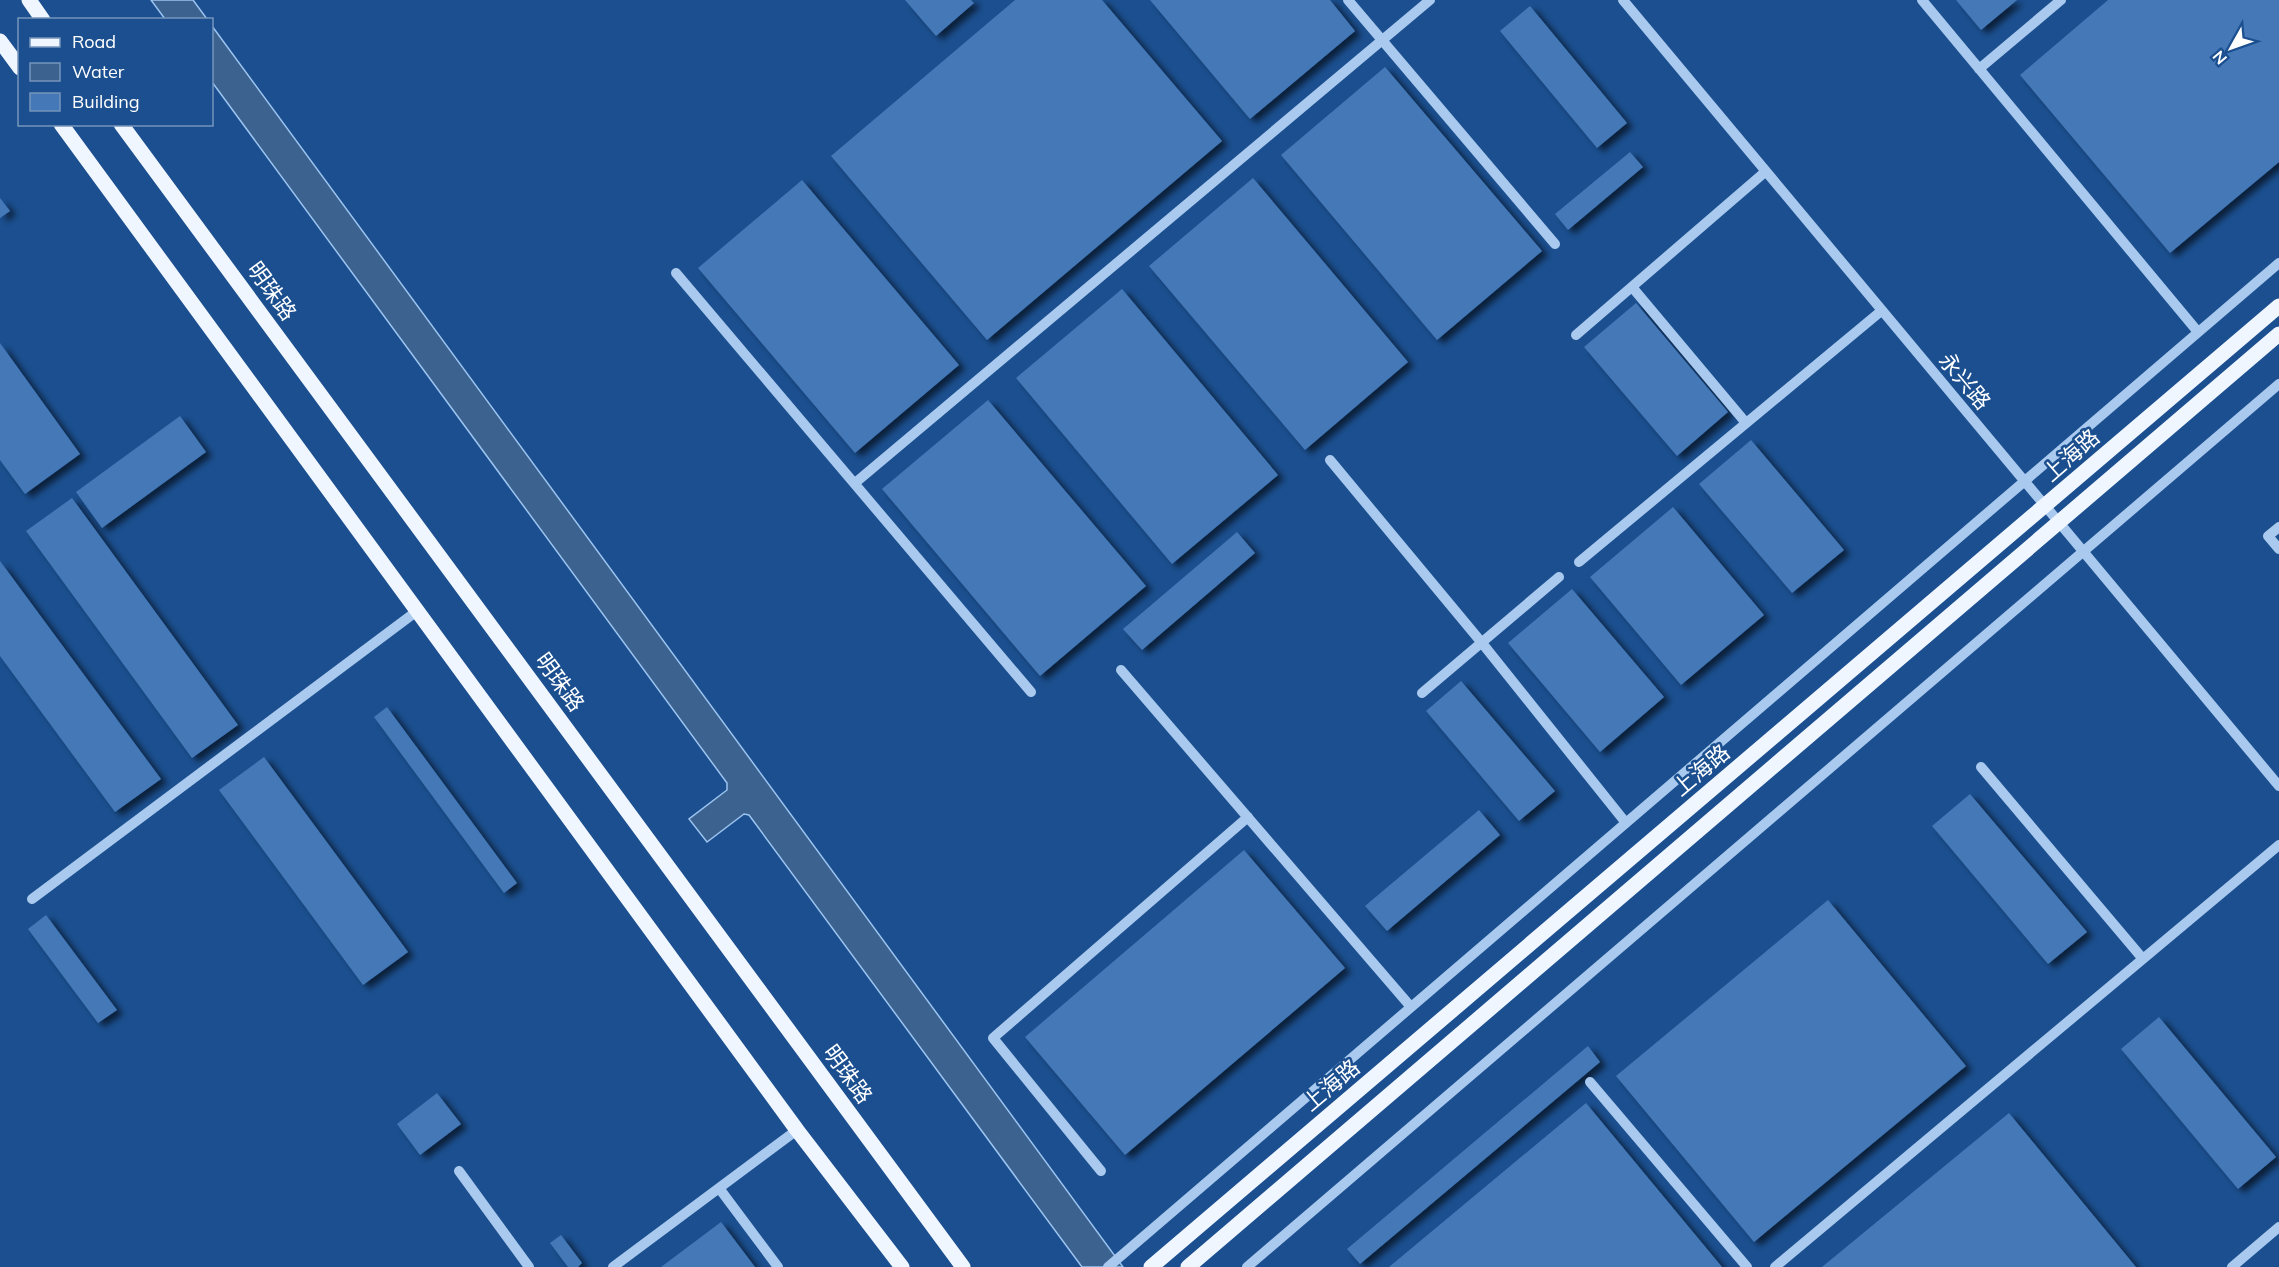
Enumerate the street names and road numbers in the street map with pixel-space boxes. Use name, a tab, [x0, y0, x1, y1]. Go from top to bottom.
street label: 明珠路	[241, 256, 303, 326]
street label: 永兴路	[1933, 347, 1997, 415]
street label: 上海路	[2037, 423, 2105, 487]
street label: 明珠路	[529, 647, 591, 717]
street label: 上海路	[1667, 738, 1735, 802]
street label: 明珠路	[817, 1039, 879, 1109]
street label: 上海路	[1297, 1053, 1365, 1117]

